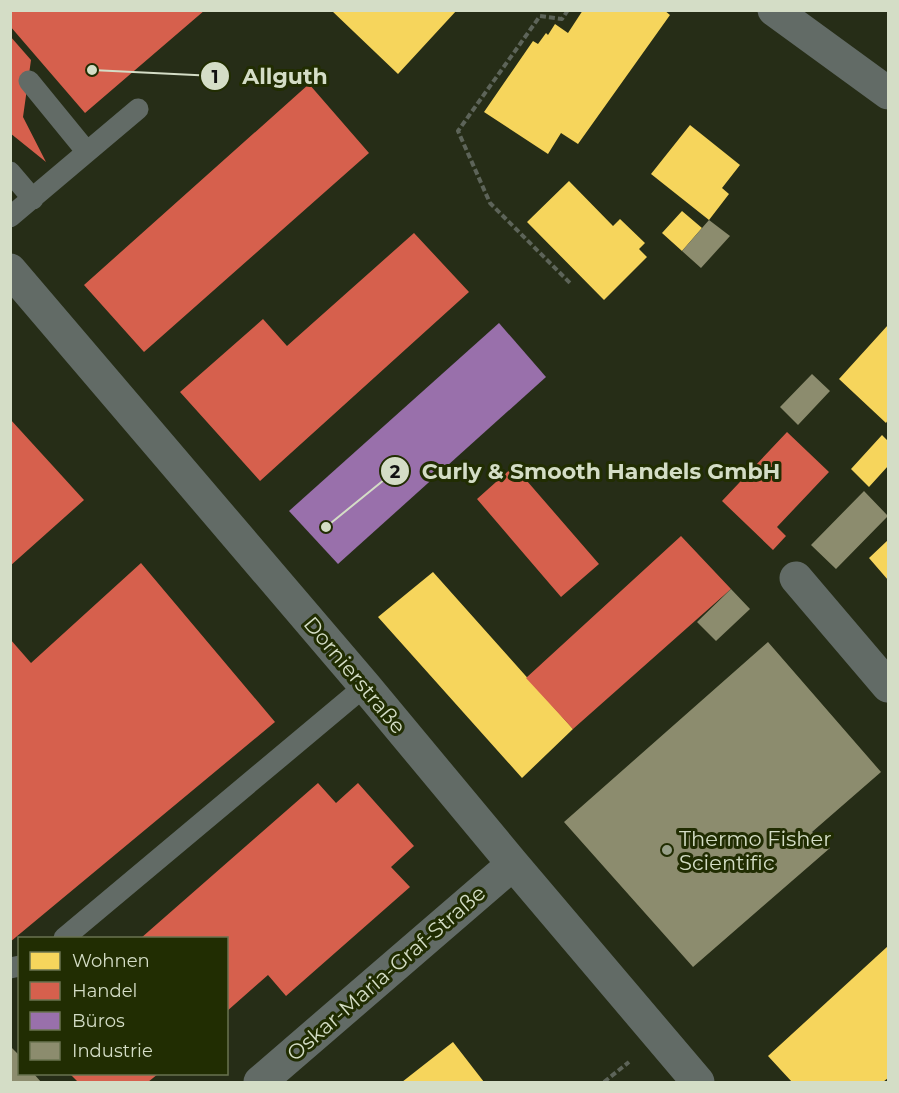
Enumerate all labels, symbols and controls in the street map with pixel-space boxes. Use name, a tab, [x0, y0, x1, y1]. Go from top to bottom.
callout: Allguth	[200, 56, 340, 96]
text: Allguth	[241, 63, 328, 90]
text: 1	[211, 66, 219, 88]
callout: Curly & Smooth Handels GmbH	[380, 451, 793, 491]
text: Curly & Smooth Handels GmbH	[422, 458, 780, 485]
text: 2	[390, 461, 401, 483]
street label: Dornierstraße	[299, 611, 411, 739]
place label: Thermo Fisher Scientific	[679, 826, 832, 875]
marker: Thermo Fisher Scientific	[660, 843, 674, 857]
street label: Oskar-Maria-Graf-Straße	[282, 880, 490, 1066]
legend	[18, 937, 228, 1075]
text: Wohnen	[72, 950, 150, 972]
text: Handel	[72, 980, 137, 1002]
text: Büros	[72, 1010, 125, 1032]
text: Industrie	[72, 1040, 153, 1062]

